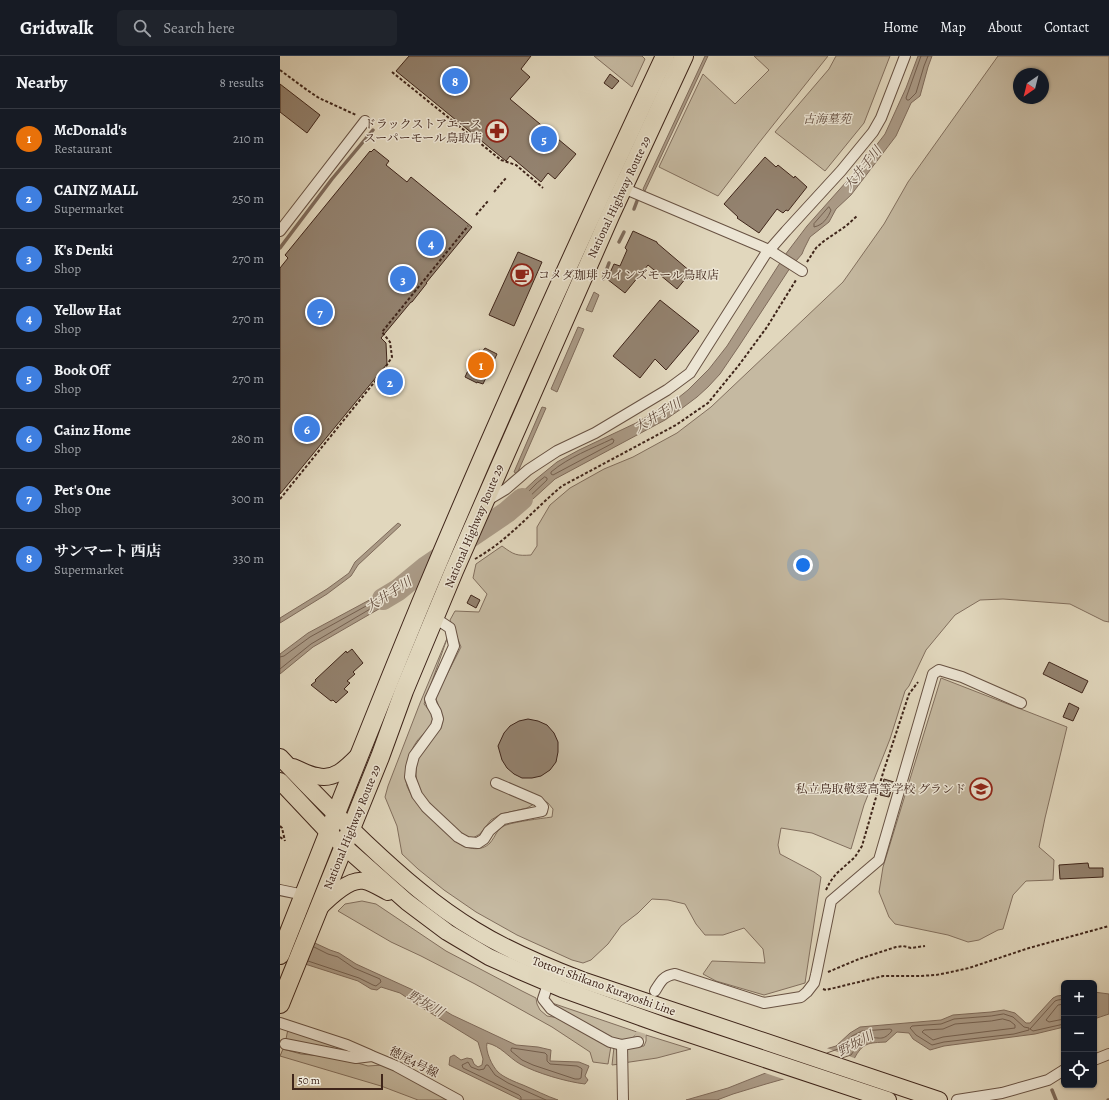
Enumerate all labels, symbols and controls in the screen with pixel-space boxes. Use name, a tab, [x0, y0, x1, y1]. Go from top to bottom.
search box	[117, 10, 397, 46]
text: Gridwalk	[20, 15, 93, 41]
icon: search	[131, 17, 153, 39]
text: Search here	[163, 18, 235, 38]
text: Home	[883, 18, 918, 37]
text: Map	[940, 18, 966, 37]
text: About	[988, 18, 1022, 37]
text: Contact	[1044, 18, 1089, 37]
pin: 8	[442, 66, 468, 96]
north arrow	[1013, 68, 1049, 104]
text: Nearby	[16, 71, 67, 94]
text: 8 results	[220, 74, 264, 91]
park label: 古海墓苑	[803, 111, 853, 127]
place label: ドラックストアエース スーパーモール鳥取店	[364, 116, 482, 146]
pharmacy icon: ドラックストアエース スーパーモール鳥取店	[484, 118, 510, 144]
text: McDonald's	[54, 120, 127, 140]
pin: 5	[531, 124, 557, 154]
text: 1	[27, 130, 31, 147]
text: 210 m	[233, 130, 264, 147]
street label: National Highway Route 29	[584, 133, 654, 261]
text: Restaurant	[54, 140, 112, 157]
water label: 大井手川	[839, 141, 887, 194]
text: CAINZ MALL	[54, 180, 138, 200]
text: 2	[26, 190, 32, 207]
text: 250 m	[232, 190, 264, 207]
text: Supermarket	[54, 200, 124, 217]
pin: 4	[418, 228, 444, 258]
text: K's Denki	[54, 240, 113, 260]
text: 3	[26, 250, 32, 267]
text: 270 m	[232, 250, 264, 267]
text: Shop	[54, 260, 81, 277]
cafe icon: コメダ珈琲 カインズモール鳥取店	[509, 262, 535, 288]
pin: 3	[390, 264, 416, 294]
place label: コメダ珈琲 カインズモール鳥取店	[538, 267, 719, 283]
pin: 7	[307, 297, 333, 327]
text: Yellow Hat	[54, 300, 121, 320]
text: 4	[26, 310, 32, 327]
text: 270 m	[232, 310, 264, 327]
text: Shop	[54, 320, 81, 337]
pin: 1	[468, 350, 494, 380]
text: Book Off	[54, 360, 109, 380]
pin: 2	[377, 367, 403, 397]
text: 5	[26, 370, 32, 387]
text: 270 m	[232, 370, 264, 387]
text: Shop	[54, 380, 81, 397]
water label: 大井手川	[631, 394, 686, 436]
pin: 6	[294, 414, 320, 444]
text: Cainz Home	[54, 420, 131, 440]
text: 6	[26, 430, 32, 447]
text: 280 m	[231, 430, 264, 447]
text: Shop	[54, 440, 81, 457]
street label: National Highway Route 29	[441, 462, 507, 590]
text: Pet's One	[54, 480, 111, 500]
text: 7	[26, 490, 32, 507]
text: 300 m	[231, 490, 264, 507]
text: Shop	[54, 500, 81, 517]
text: サンマート 西店	[54, 541, 161, 561]
text: 8	[26, 550, 32, 567]
text: 330 m	[233, 550, 264, 567]
your location	[793, 555, 813, 575]
text: Supermarket	[54, 561, 124, 578]
water label: 大井手川	[362, 572, 416, 616]
street label: National Highway Route 29	[320, 762, 384, 892]
school or university icon: 私立鳥取敬愛高等学校 グランド	[968, 776, 994, 802]
place label: 私立鳥取敬愛高等学校 グランド	[796, 781, 966, 797]
street label: Tottori Shikano Kurayoshi Line	[530, 953, 678, 1019]
map controls	[1061, 980, 1097, 1088]
button: +	[1061, 980, 1097, 1016]
water label: 野坂川	[405, 986, 449, 1022]
button: −	[1061, 1016, 1097, 1052]
water label: 野坂川	[834, 1026, 878, 1060]
street label: 徳尾4号線	[387, 1043, 441, 1081]
button: locate	[1061, 1052, 1097, 1088]
scale bar	[292, 1072, 383, 1091]
text: 50 m	[298, 1073, 320, 1088]

